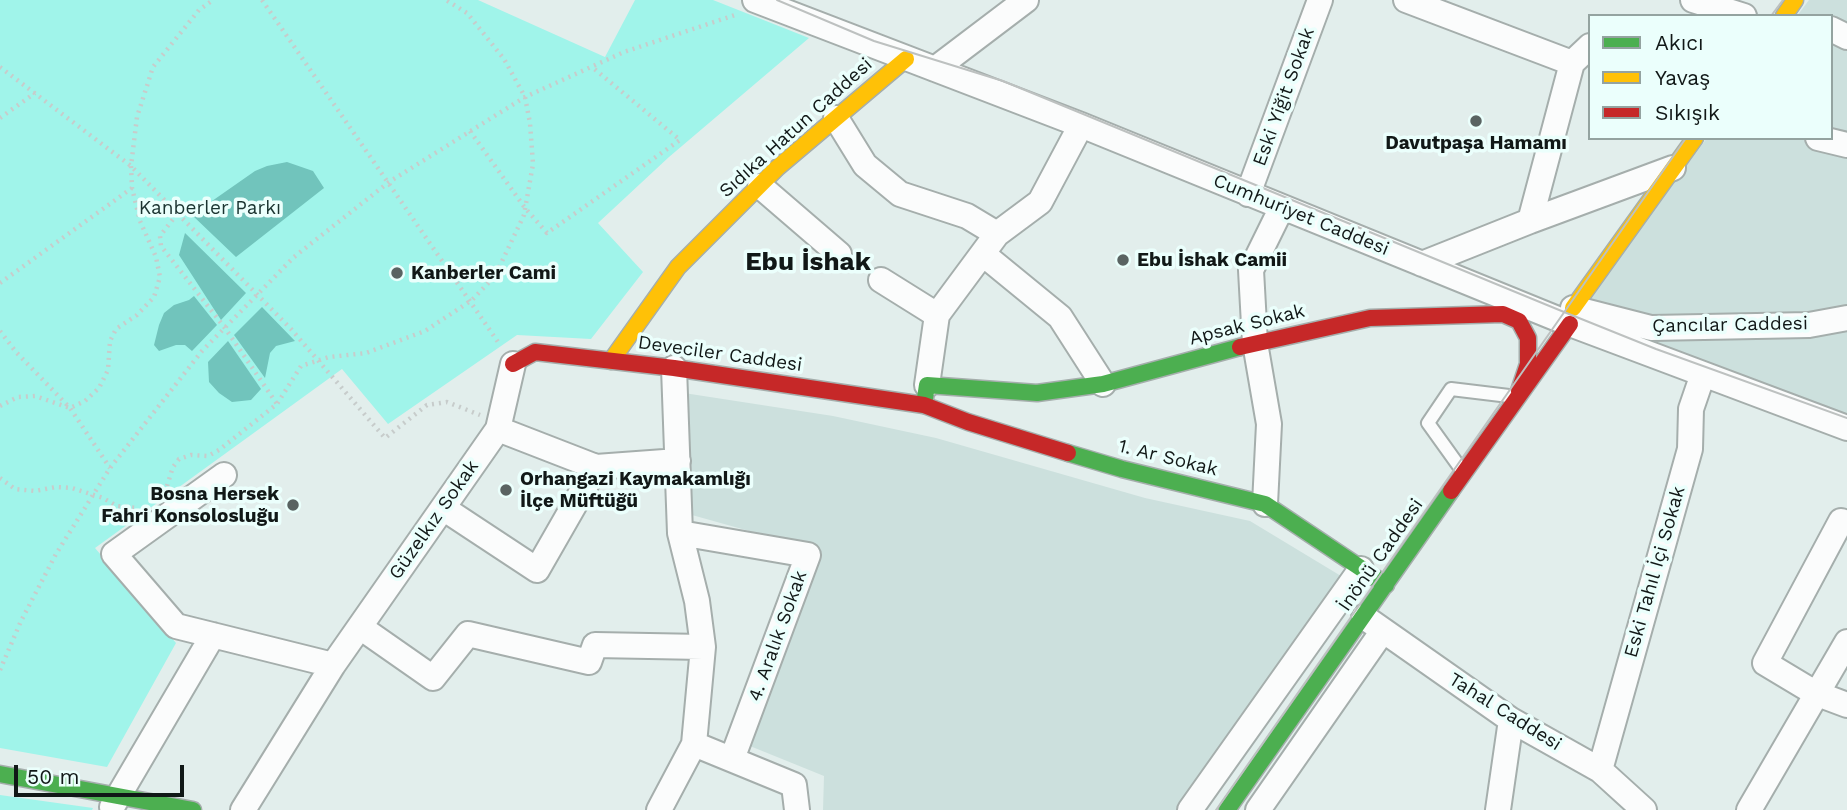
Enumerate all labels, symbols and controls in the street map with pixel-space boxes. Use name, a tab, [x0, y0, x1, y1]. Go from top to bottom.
legend	[1588, 14, 1833, 140]
street label: Eski Yiğit Sokak	[1248, 25, 1320, 169]
text: Akıcı	[1655, 30, 1704, 55]
street label: Sıdıka Hatun Caddesi	[715, 53, 877, 203]
text: Yavaş	[1655, 65, 1710, 90]
text: Sıkışık	[1655, 100, 1720, 125]
marker: Davutpaşa Hamamı	[1468, 113, 1484, 129]
place label: Davutpaşa Hamamı	[1385, 132, 1567, 154]
street label: Cumhuriyet Caddesi	[1210, 169, 1392, 261]
park label: Kanberler Parkı	[139, 197, 281, 219]
district label: Ebu İshak	[745, 246, 871, 278]
place label: Ebu İshak Camii	[1137, 249, 1287, 271]
marker: Ebu İshak Camii	[1115, 252, 1131, 268]
place label: Kanberler Cami	[411, 262, 556, 284]
marker: Kanberler Cami	[389, 265, 405, 281]
street label: Apsak Sokak	[1187, 300, 1307, 350]
street label: Çancılar Caddesi	[1652, 312, 1808, 338]
street label: Deveciler Caddesi	[636, 331, 804, 377]
street label: 1. Ar Sokak	[1116, 435, 1220, 481]
street label: Güzelkız Sokak	[384, 456, 484, 584]
place label: Orhangazi Kaymakamlığı İlçe Müftüğü	[520, 468, 751, 512]
marker: Orhangazi Kaymakamlığı İlçe Müftüğü	[498, 482, 514, 498]
place label: Bosna Hersek Fahri Konsolosluğu	[101, 483, 279, 527]
street label: Eski Tahıl İçi Sokak	[1620, 484, 1690, 660]
street label: İnönü Caddesi	[1334, 494, 1428, 616]
marker: Bosna Hersek Fahri Konsolosluğu	[285, 497, 301, 513]
street label: 4. Aralık Sokak	[744, 567, 812, 705]
street label: Tahal Caddesi	[1444, 668, 1566, 756]
scale bar	[18, 750, 187, 794]
text: 50 m	[27, 764, 79, 789]

